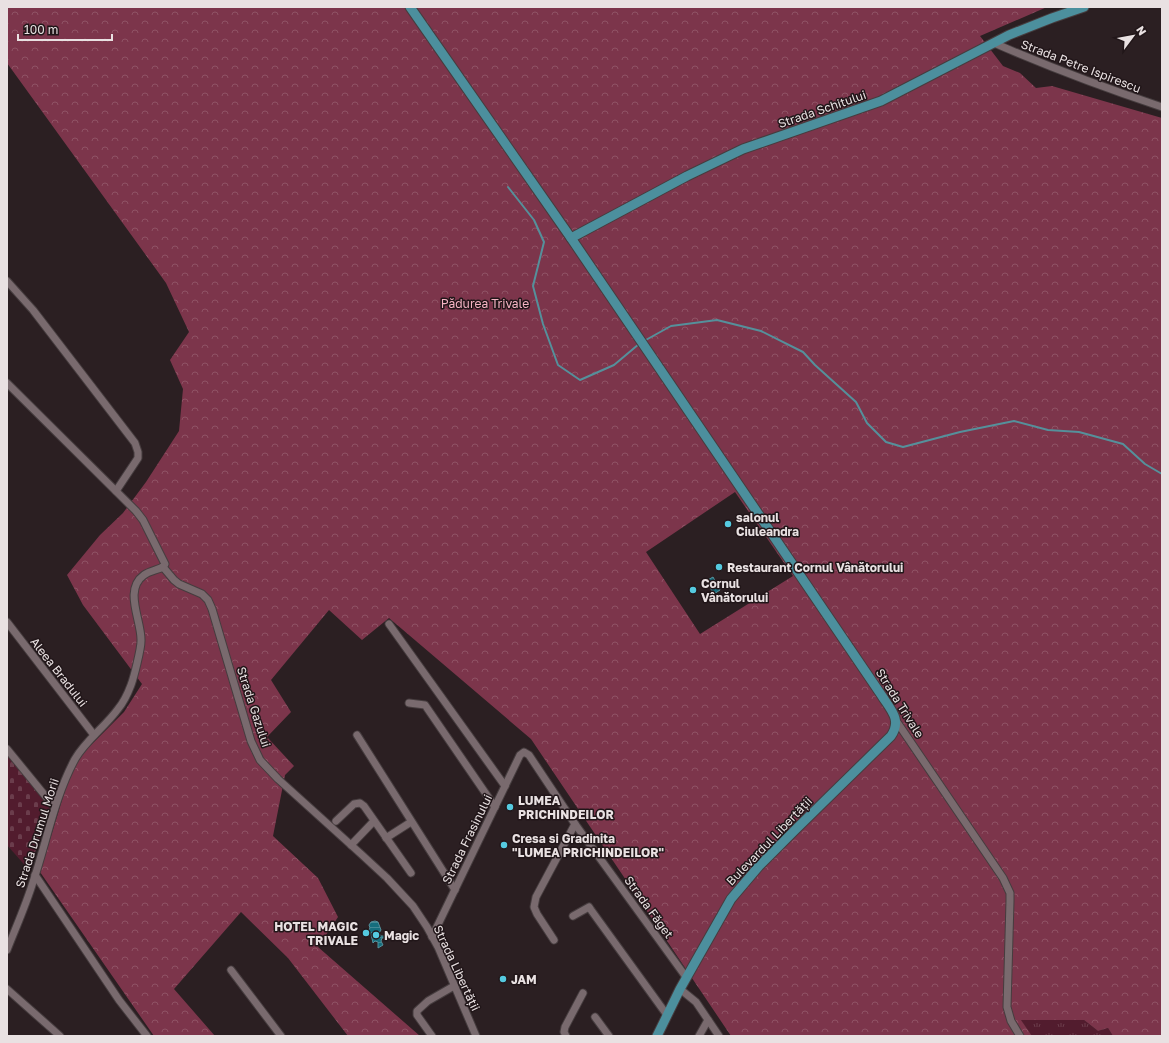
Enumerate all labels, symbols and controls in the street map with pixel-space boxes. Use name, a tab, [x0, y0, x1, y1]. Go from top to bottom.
scale bar	[18, 16, 112, 42]
north arrow	[1113, 16, 1153, 56]
text: 100 m	[24, 22, 58, 37]
text: N	[1134, 23, 1150, 37]
street label: Strada Petre Ispirescu	[1019, 36, 1143, 96]
street label: Strada Schitului	[776, 87, 868, 131]
park label: Pădurea Trivale	[441, 296, 529, 311]
place label: salonul Ciuleandra	[736, 510, 799, 539]
marker: salonul Ciuleandra	[723, 519, 733, 529]
place label: Restaurant Cornul Vânătorului	[727, 560, 903, 575]
marker: Restaurant Cornul Vânătorului	[714, 562, 724, 572]
place label: Cornul Vânătorului	[701, 576, 768, 605]
marker: Cornul Vânătorului	[688, 585, 698, 595]
street label: Aleea Bradului	[27, 634, 91, 710]
street label: Strada Gazului	[234, 665, 274, 749]
street label: Strada Trivale	[873, 666, 927, 740]
street label: Strada Drumul Morii	[12, 776, 62, 890]
street label: Strada Frasinului	[439, 792, 495, 886]
place label: LUMEA PRICHINDEILOR	[518, 793, 614, 822]
street label: Bulevardul Libertății	[723, 794, 815, 888]
marker: LUMEA PRICHINDEILOR	[505, 802, 515, 812]
place label: Cresa si Gradinita "LUMEA PRICHINDEILOR"	[512, 831, 664, 860]
marker: Cresa si Gradinita "LUMEA PRICHINDEILOR"	[499, 840, 509, 850]
street label: Strada Făget	[621, 873, 677, 941]
place label: HOTEL MAGIC TRIVALE	[274, 919, 358, 948]
street label: Strada Libertății	[431, 923, 483, 1013]
marker: HOTEL MAGIC TRIVALE	[361, 928, 371, 938]
place label: Magic	[384, 928, 419, 943]
marker: Magic	[371, 930, 381, 940]
place label: JAM	[511, 972, 537, 987]
marker: JAM	[498, 974, 508, 984]

